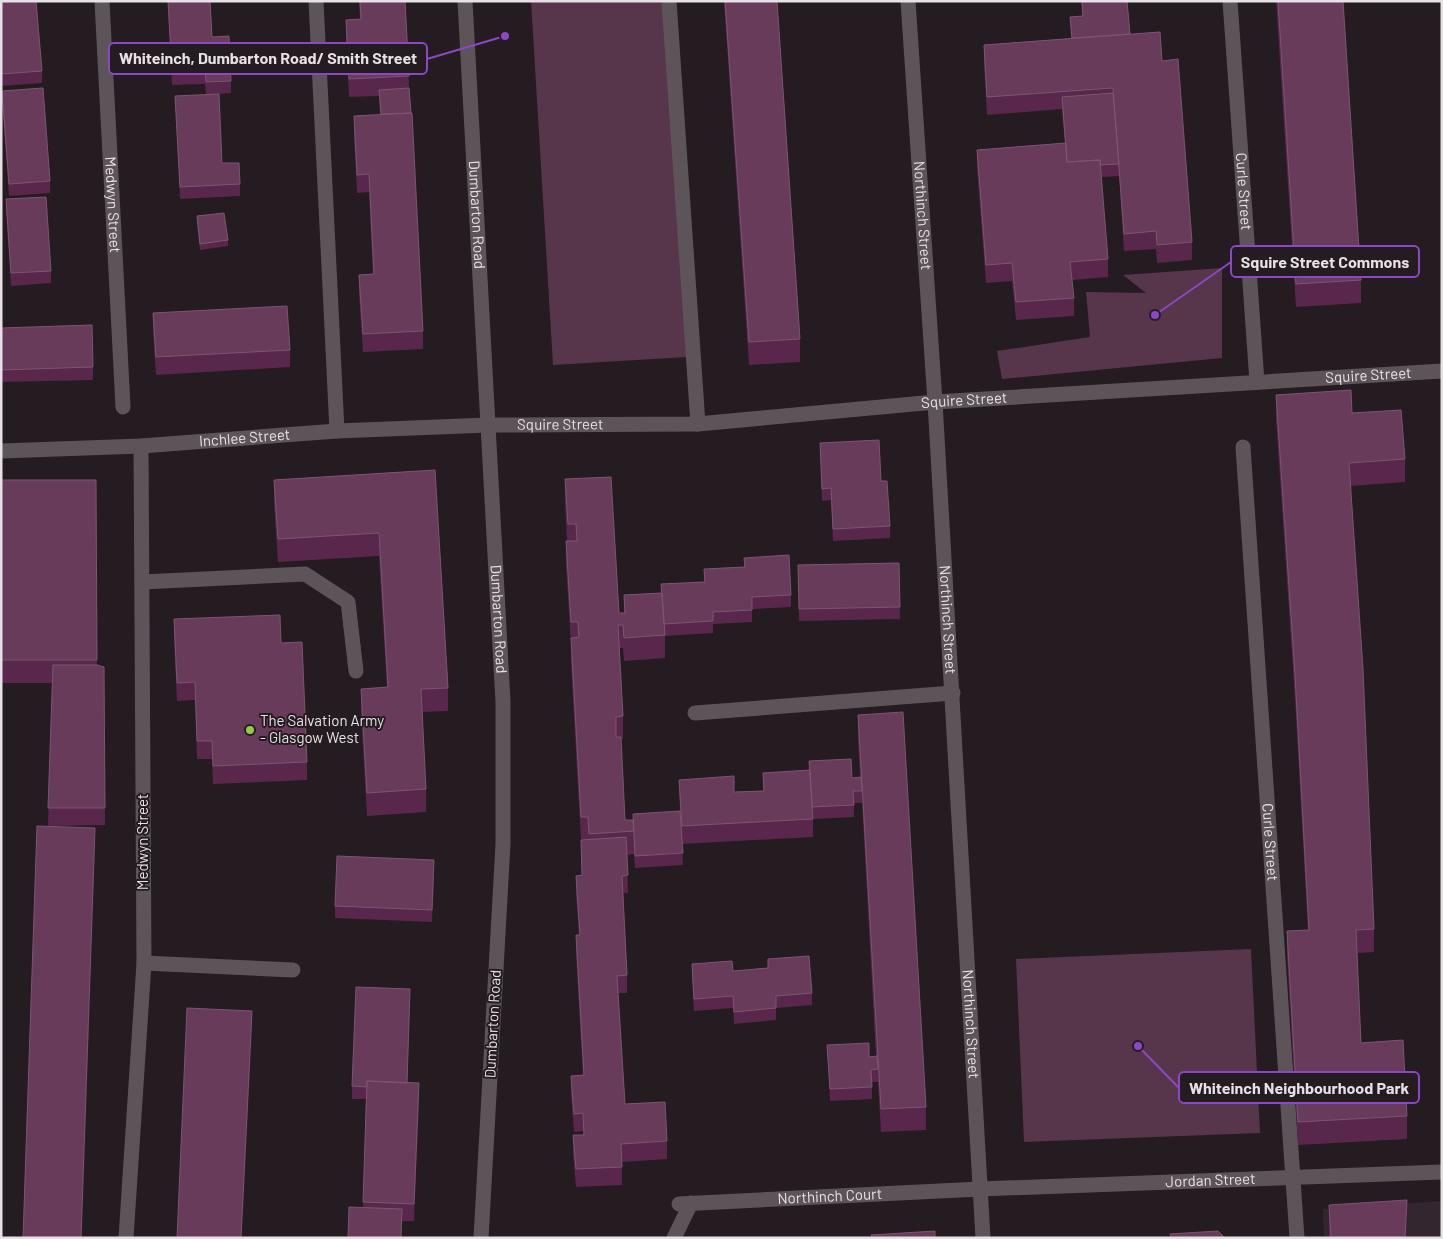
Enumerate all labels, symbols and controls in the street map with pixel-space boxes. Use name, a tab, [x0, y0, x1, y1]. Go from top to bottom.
callout: Whiteinch, Dumbarton Road/ Smith Street	[109, 43, 427, 74]
text: Whiteinch, Dumbarton Road/ Smith Street	[119, 48, 417, 67]
street label: Curle Street	[1233, 152, 1256, 231]
street label: Medwyn Street	[102, 156, 125, 253]
street label: Dumbarton Road	[466, 160, 490, 269]
street label: Northinch Street	[911, 160, 936, 271]
callout: Squire Street Commons	[1231, 246, 1419, 277]
text: Squire Street Commons	[1241, 252, 1409, 271]
street label: Squire Street	[1325, 363, 1412, 386]
street label: Squire Street	[920, 388, 1008, 411]
street label: Squire Street	[517, 414, 603, 433]
street label: Inchlee Street	[198, 425, 291, 450]
street label: Dumbarton Road	[488, 564, 511, 674]
street label: Northinch Street	[936, 565, 961, 675]
place label: The Salvation Army - Glasgow West	[260, 711, 384, 746]
marker: The Salvation Army - Glasgow West	[244, 724, 256, 736]
street label: Medwyn Street	[133, 794, 151, 890]
street label: Curle Street	[1259, 802, 1283, 882]
street label: Dumbarton Road	[480, 969, 504, 1079]
street label: Northinch Street	[960, 969, 984, 1079]
callout: Whiteinch Neighbourhood Park	[1179, 1072, 1419, 1103]
text: Whiteinch Neighbourhood Park	[1189, 1078, 1410, 1097]
street label: Jordan Street	[1165, 1169, 1256, 1190]
street label: Northinch Court	[777, 1184, 883, 1207]

